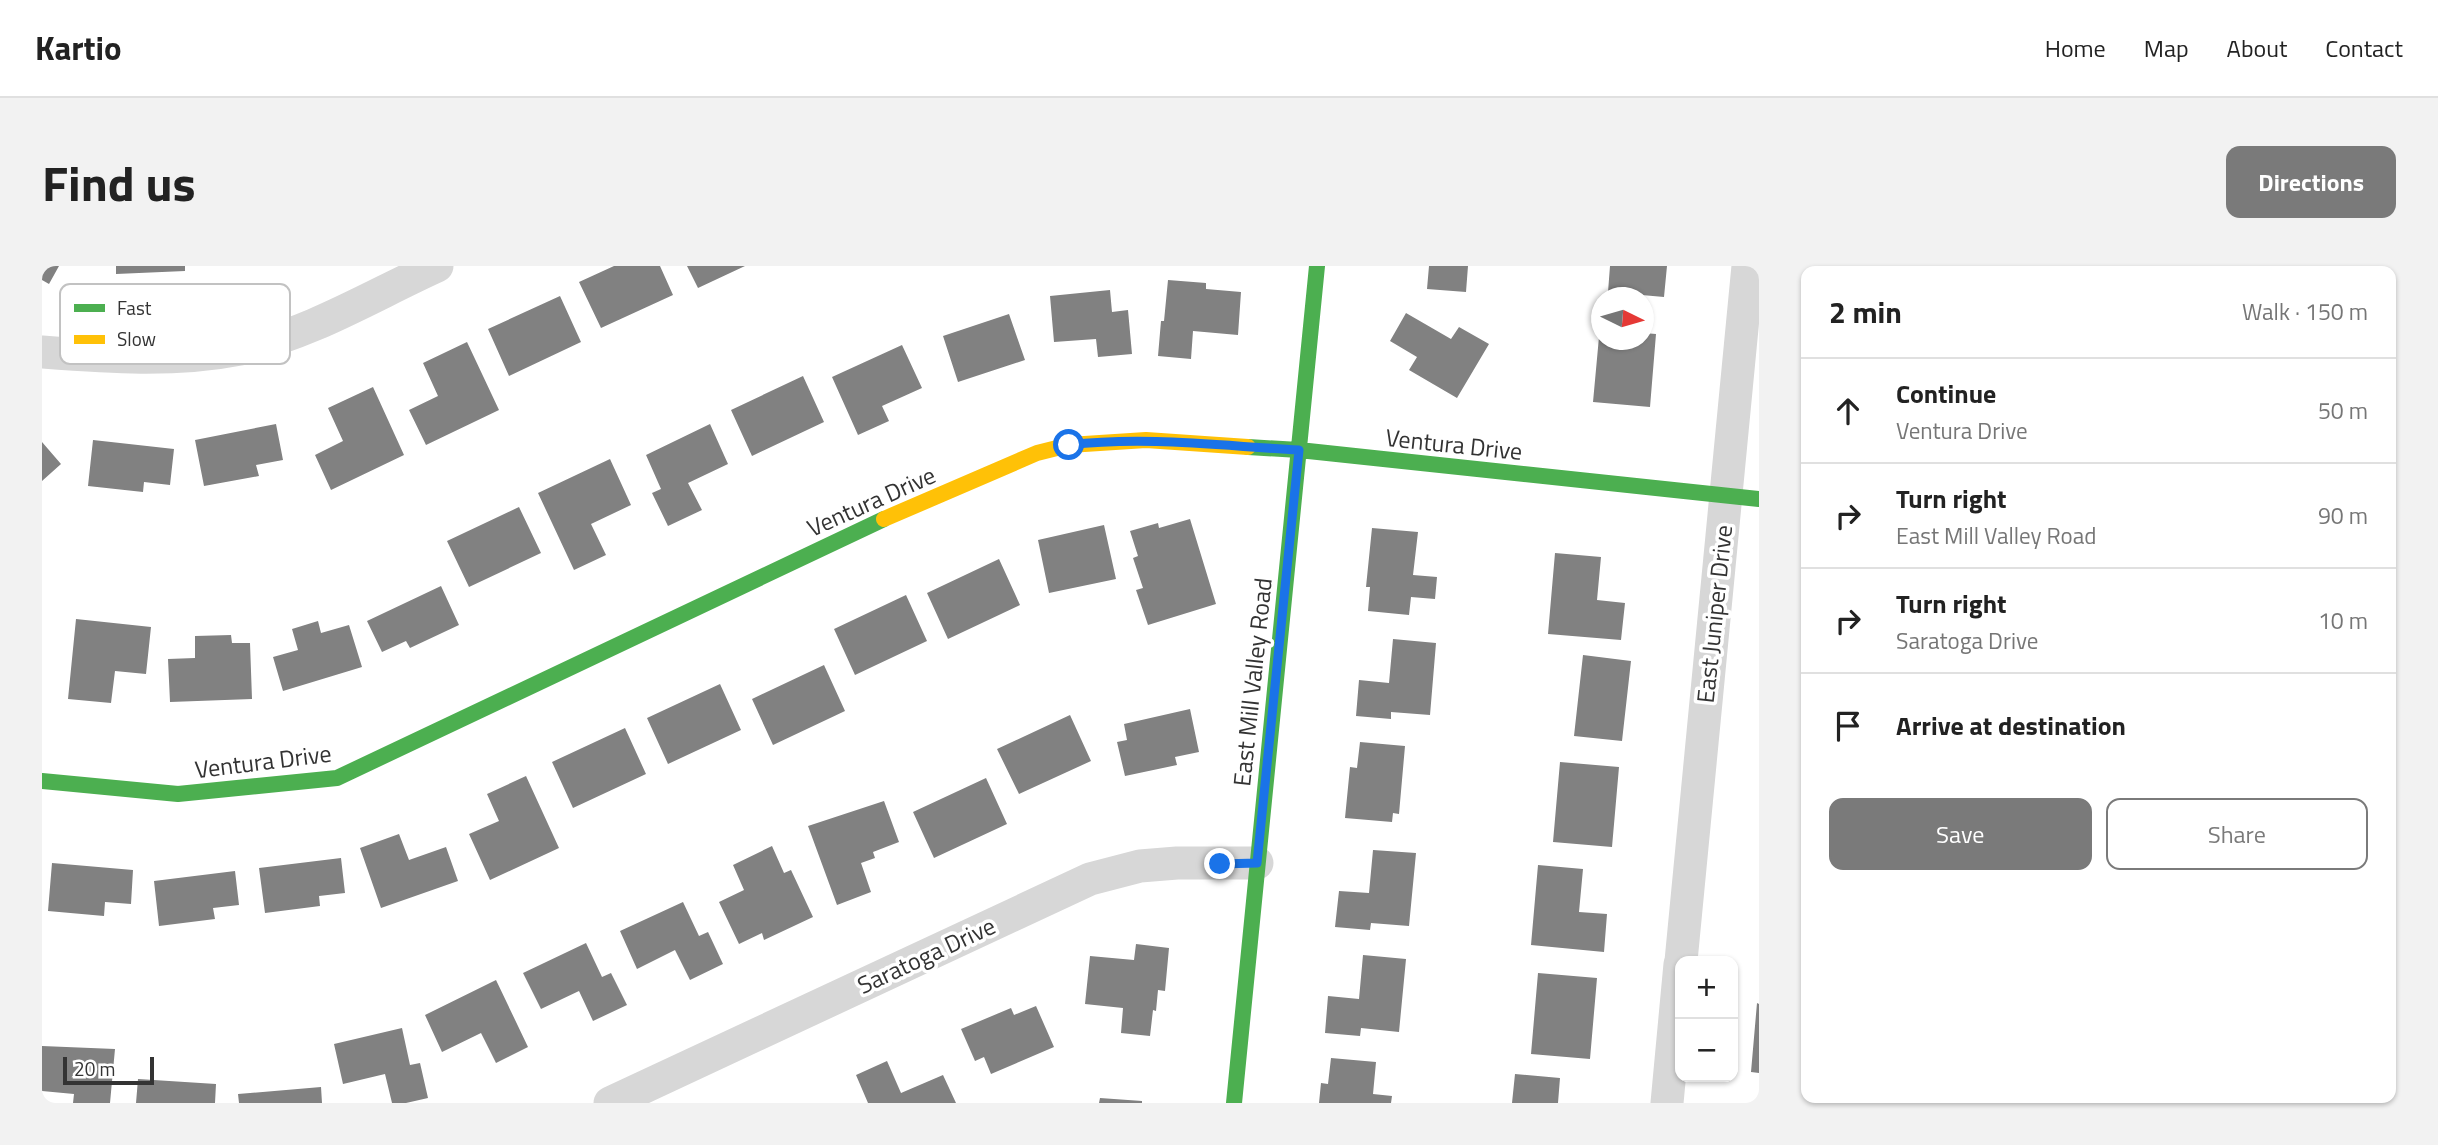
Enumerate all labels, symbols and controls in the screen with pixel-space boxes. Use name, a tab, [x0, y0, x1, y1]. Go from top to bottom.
text: Kartio	[35, 23, 122, 73]
text: Home	[2045, 30, 2106, 66]
text: Map	[2144, 30, 2189, 66]
text: About	[2227, 30, 2287, 66]
text: Contact	[2325, 30, 2403, 66]
text: Find us	[42, 145, 196, 220]
button: Directions	[2226, 146, 2396, 218]
legend	[60, 284, 290, 364]
north arrow	[1591, 287, 1654, 350]
text: 2 min	[1829, 289, 1902, 335]
text: Fast	[117, 293, 152, 322]
text: Walk · 150 m	[2242, 294, 2368, 329]
text: Slow	[117, 324, 156, 353]
text: Continue	[1896, 374, 1996, 413]
icon: ahead	[1829, 392, 1867, 430]
text: 50 m	[2318, 393, 2368, 428]
text: Ventura Drive	[1896, 413, 2028, 448]
street label: Ventura Drive	[1384, 419, 1524, 469]
route start	[1053, 429, 1084, 460]
street label: Ventura Drive	[801, 457, 941, 545]
text: Turn right	[1896, 479, 2007, 518]
icon: right	[1829, 497, 1867, 535]
text: 90 m	[2318, 498, 2368, 533]
text: East Mill Valley Road	[1896, 518, 2096, 553]
street label: East Juniper Drive	[1687, 523, 1741, 705]
street label: East Mill Valley Road	[1223, 576, 1281, 788]
text: Turn right	[1896, 584, 2007, 623]
icon: right	[1829, 602, 1867, 640]
text: 10 m	[2318, 603, 2368, 638]
text: Saratoga Drive	[1896, 623, 2038, 658]
text: Arrive at destination	[1896, 706, 2126, 745]
icon: arrive	[1829, 707, 1867, 745]
street label: Ventura Drive	[193, 735, 333, 787]
button: Save	[1829, 798, 2092, 870]
button: Share	[2106, 798, 2368, 870]
route end	[1204, 848, 1235, 879]
street label: Saratoga Drive	[851, 907, 1001, 1003]
map controls	[1675, 956, 1738, 1082]
button: +	[1675, 956, 1738, 1019]
button: −	[1675, 1019, 1738, 1082]
scale bar	[63, 1054, 154, 1086]
text: 20 m	[74, 1054, 115, 1083]

